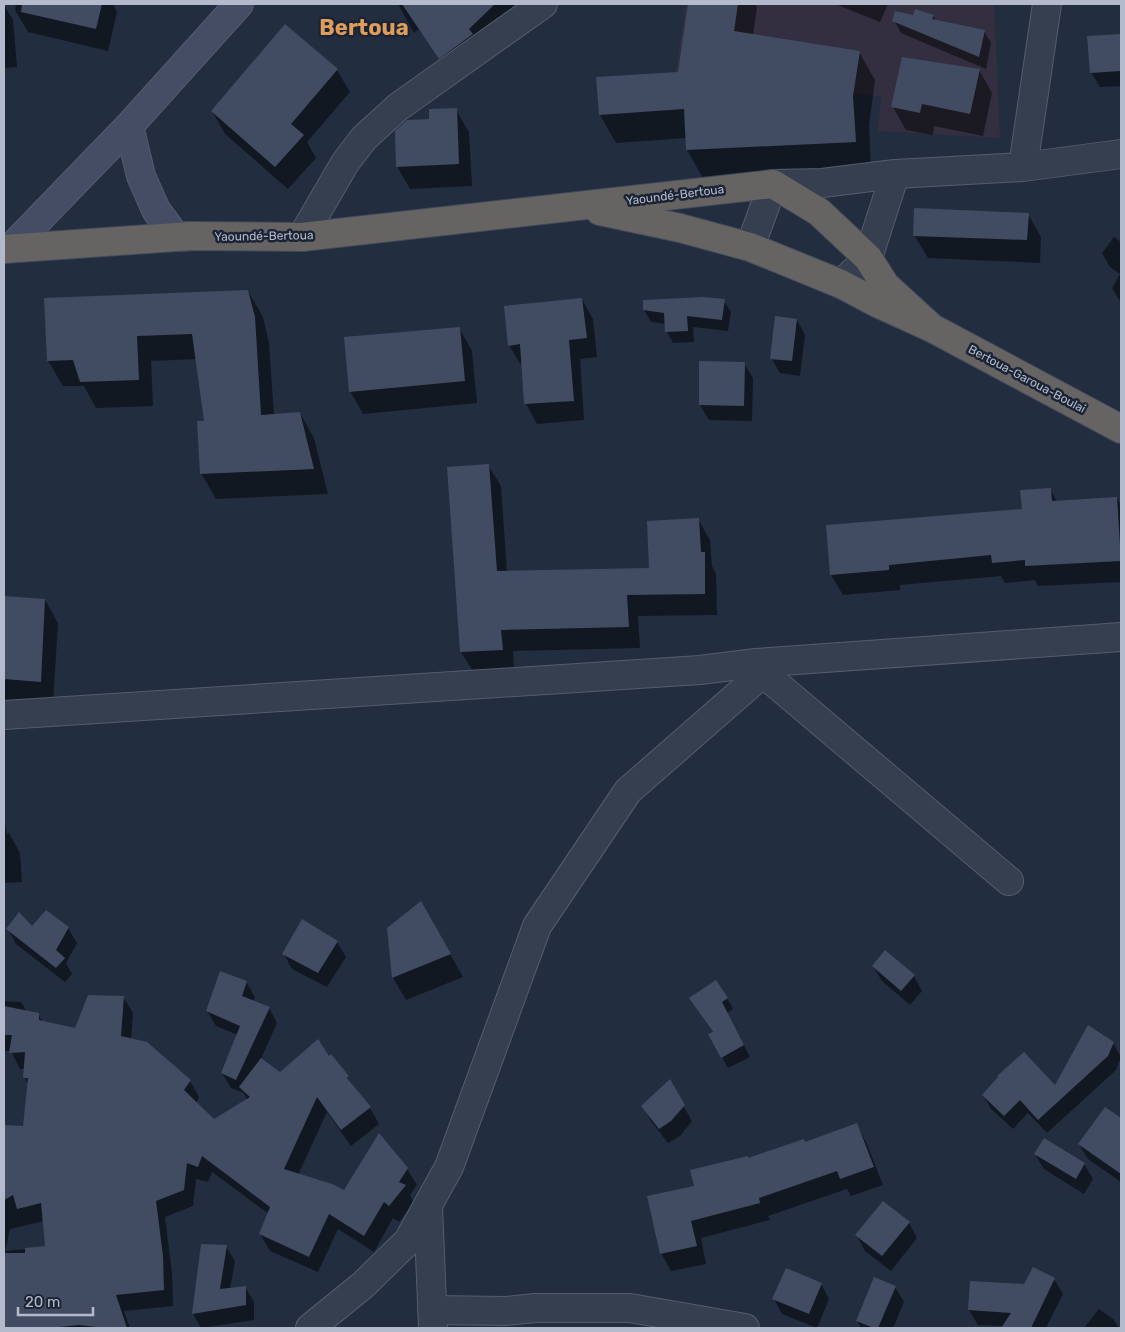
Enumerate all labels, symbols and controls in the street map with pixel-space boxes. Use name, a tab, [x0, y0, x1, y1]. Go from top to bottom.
district label: Bertoua	[319, 14, 409, 41]
street label: Yaoundé-Bertoua	[625, 182, 725, 208]
street label: Yaoundé-Bertoua	[214, 228, 314, 244]
street label: Bertoua-Garoua-Boulai	[966, 342, 1088, 416]
scale bar	[18, 1284, 92, 1316]
text: 20 m	[25, 1293, 60, 1311]

